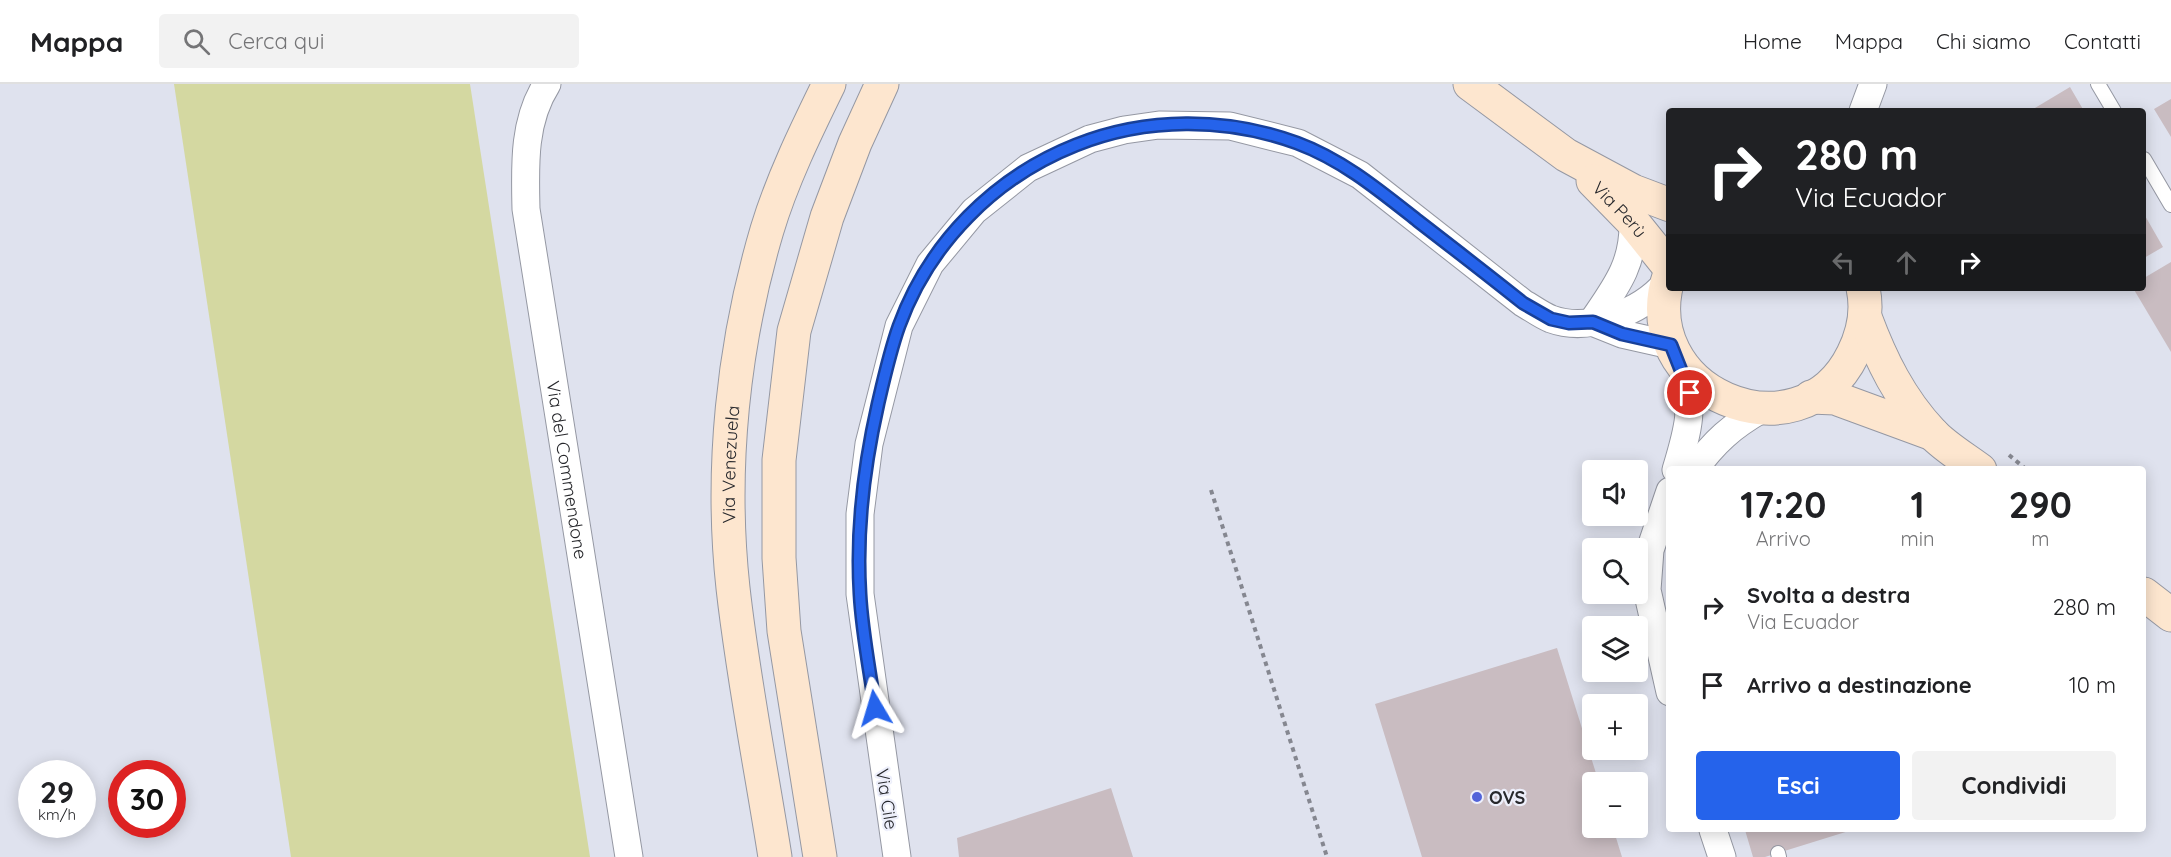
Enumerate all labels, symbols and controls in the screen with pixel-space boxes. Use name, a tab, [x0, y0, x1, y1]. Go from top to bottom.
search box	[159, 14, 579, 68]
text: Mappa	[30, 24, 123, 59]
icon: search	[180, 25, 213, 58]
text: Cerca qui	[228, 27, 324, 55]
text: Home	[1743, 28, 1802, 54]
text: Mappa	[1835, 28, 1903, 54]
text: Chi siamo	[1936, 28, 2031, 54]
text: Contatti	[2064, 28, 2141, 54]
text: 280 m	[1795, 128, 1918, 181]
icon: right	[1696, 132, 1774, 210]
street label: Via Perù	[1588, 176, 1652, 242]
text: Via Ecuador	[1795, 180, 1946, 214]
icon: left	[1827, 246, 1860, 279]
icon: ahead	[1890, 246, 1923, 279]
icon: right	[1953, 246, 1986, 279]
pin	[1664, 367, 1715, 418]
icon: arrive	[1673, 376, 1706, 409]
street label: Via del Commendone	[542, 379, 593, 561]
street label: Via Venezuela	[717, 404, 744, 524]
map controls	[1582, 460, 1648, 838]
button: sound	[1582, 460, 1648, 526]
text: 17:20	[1740, 482, 1826, 527]
text: 1	[1911, 482, 1925, 527]
text: 290	[2009, 482, 2072, 527]
text: Arrivo	[1756, 526, 1811, 551]
text: min	[1901, 526, 1935, 551]
text: m	[2031, 526, 2049, 551]
button: search	[1582, 538, 1648, 604]
text: Svolta a destra	[1747, 581, 1910, 609]
icon: right	[1696, 591, 1729, 624]
text: 280 m	[2053, 593, 2116, 621]
text: Via Ecuador	[1747, 609, 1859, 634]
button: layers	[1582, 616, 1648, 682]
icon: arrive	[1696, 669, 1729, 702]
text: Arrivo a destinazione	[1747, 671, 1972, 699]
text: 10 m	[2069, 671, 2116, 699]
position arrow	[843, 676, 907, 740]
button: +	[1582, 694, 1648, 760]
button: Esci	[1696, 751, 1900, 820]
button: Condividi	[1912, 751, 2116, 820]
speed limit sign: 30	[108, 760, 186, 838]
street label: Via Cile	[871, 767, 903, 831]
button: −	[1582, 772, 1648, 838]
text: 29	[40, 773, 74, 811]
place label: OVS	[1489, 786, 1525, 809]
marker: OVS	[1470, 790, 1484, 804]
text: km/h	[38, 805, 76, 824]

